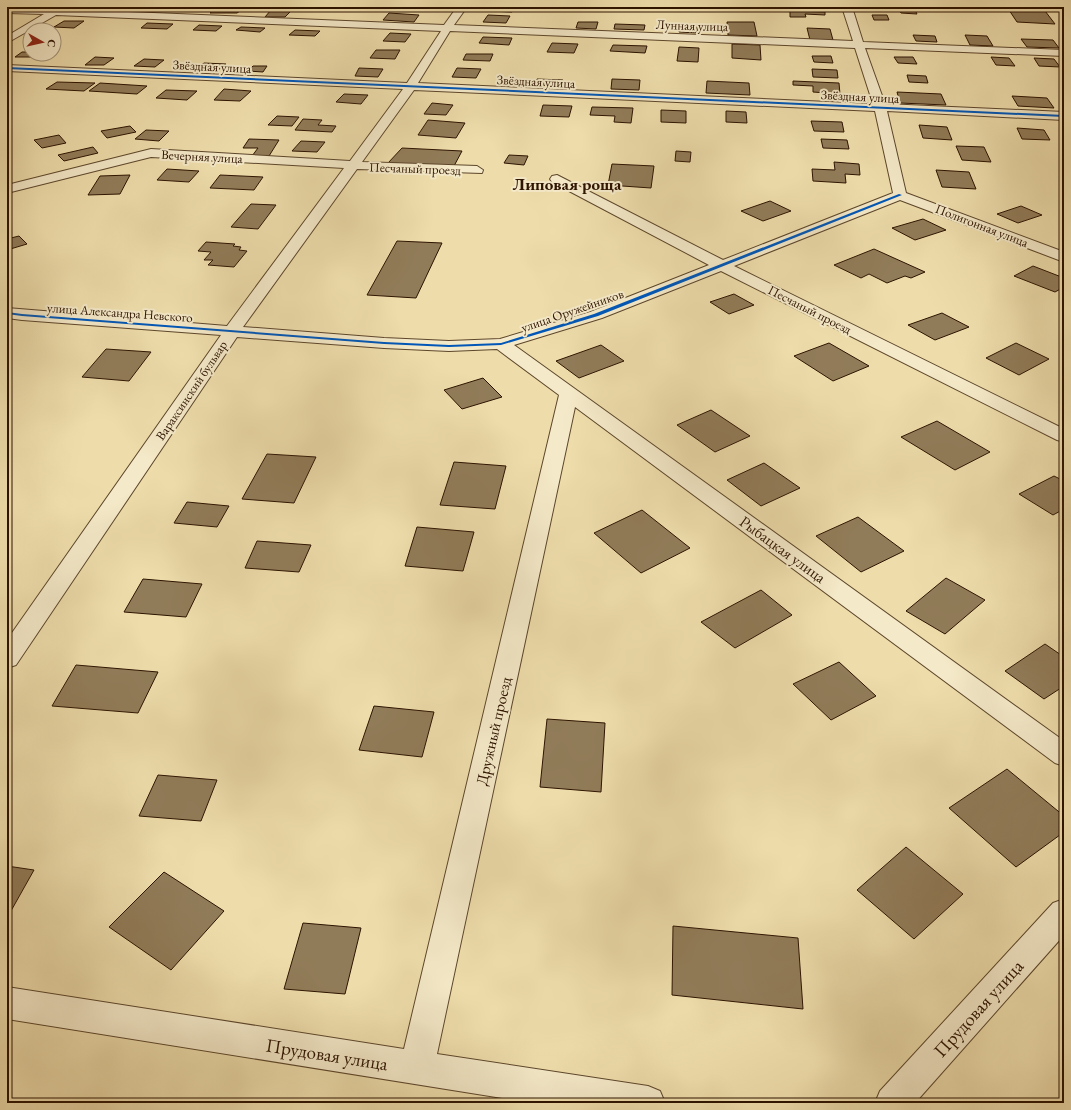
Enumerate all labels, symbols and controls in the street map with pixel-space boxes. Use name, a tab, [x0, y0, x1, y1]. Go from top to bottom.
street label: Лунная улица	[655, 16, 729, 35]
north arrow	[22, 22, 62, 62]
text: С	[44, 39, 59, 48]
street label: Звёздная улица	[172, 56, 252, 77]
street label: Звёздная улица	[496, 71, 576, 92]
street label: Звёздная улица	[820, 86, 900, 107]
street label: Вечерняя улица	[161, 146, 244, 167]
street label: Песчаный проезд	[369, 158, 461, 179]
district label: Липовая роща	[513, 173, 622, 195]
street label: Полигонная улица	[933, 200, 1032, 251]
street label: Песчаный проезд	[765, 281, 854, 338]
street label: улица Оружейников	[519, 285, 626, 336]
street label: улица Александра Невского	[46, 299, 193, 326]
street label: Вараксинский бульвар	[152, 337, 231, 443]
street label: Рыбацкая улица	[735, 511, 831, 588]
street label: Дружный проезд	[471, 674, 516, 787]
street label: Прудовая улица	[928, 954, 1029, 1063]
street label: Прудовая улица	[264, 1033, 390, 1077]

